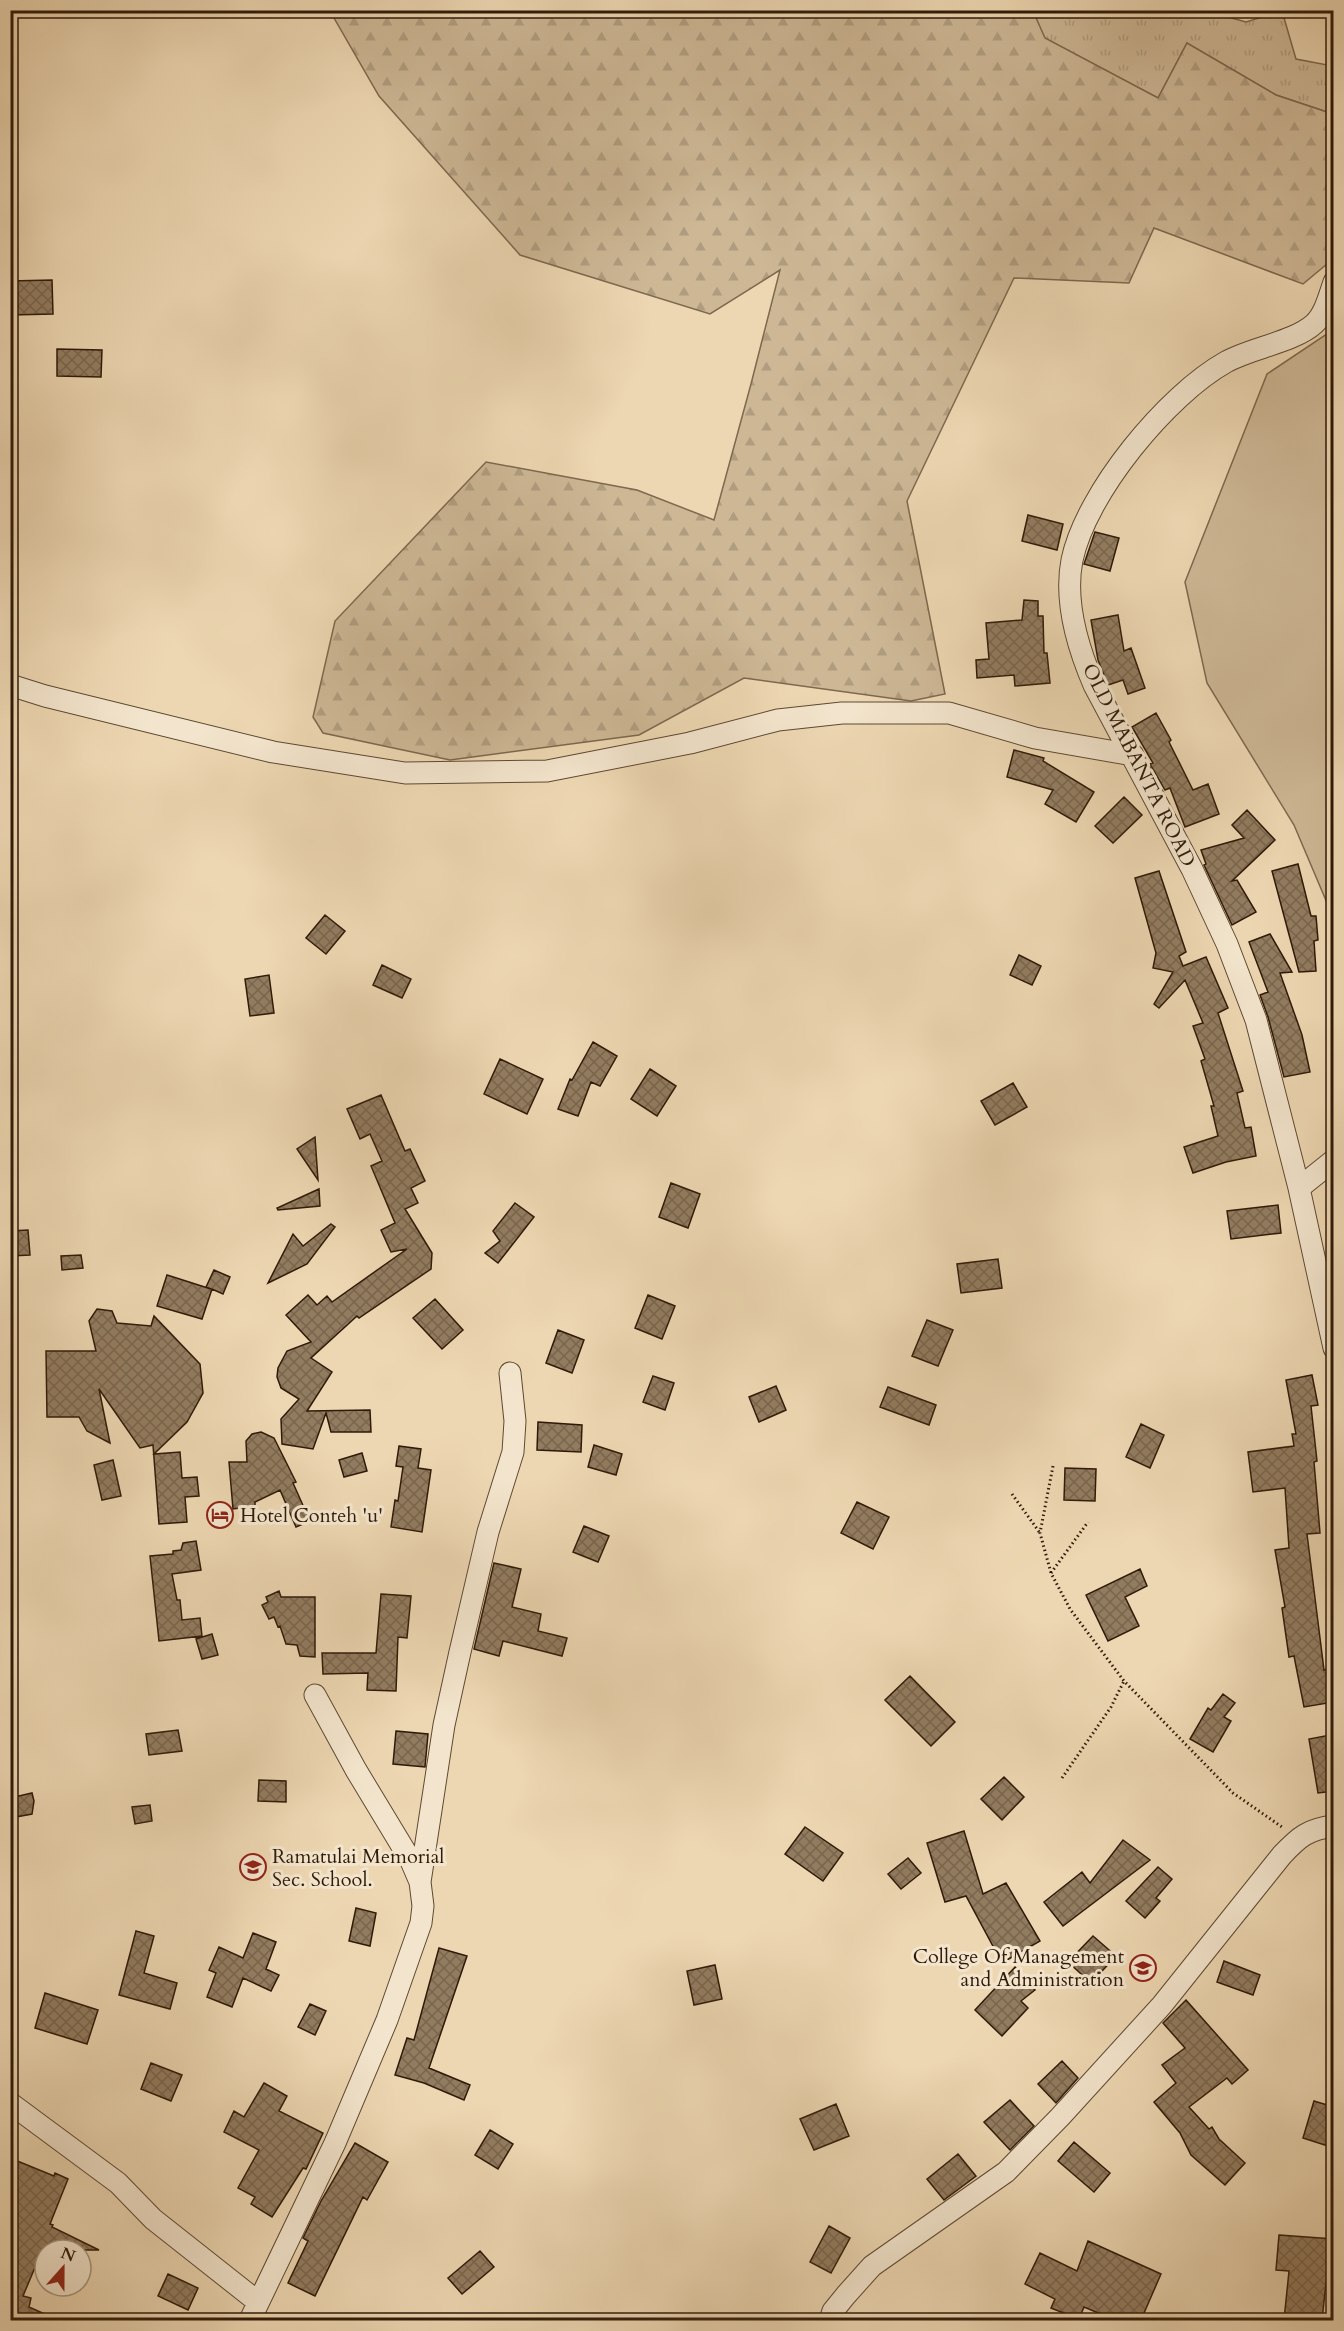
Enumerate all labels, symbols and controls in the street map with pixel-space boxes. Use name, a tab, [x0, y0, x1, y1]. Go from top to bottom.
street label: OLD MABANTA ROAD	[1076, 659, 1202, 871]
hotel icon: Hotel Conteh 'u'	[205, 1500, 235, 1530]
place label: Hotel Conteh 'u'	[240, 1502, 383, 1529]
place label: Ramatulai Memorial Sec. School.	[272, 1843, 444, 1893]
school or university icon: Ramatulai Memorial Sec. School.	[238, 1852, 268, 1882]
place label: College Of Management and Administration	[913, 1943, 1125, 1993]
school or university icon: College Of Management and Administration	[1128, 1953, 1158, 1983]
north arrow	[33, 2238, 93, 2298]
text: N	[58, 2242, 79, 2268]

